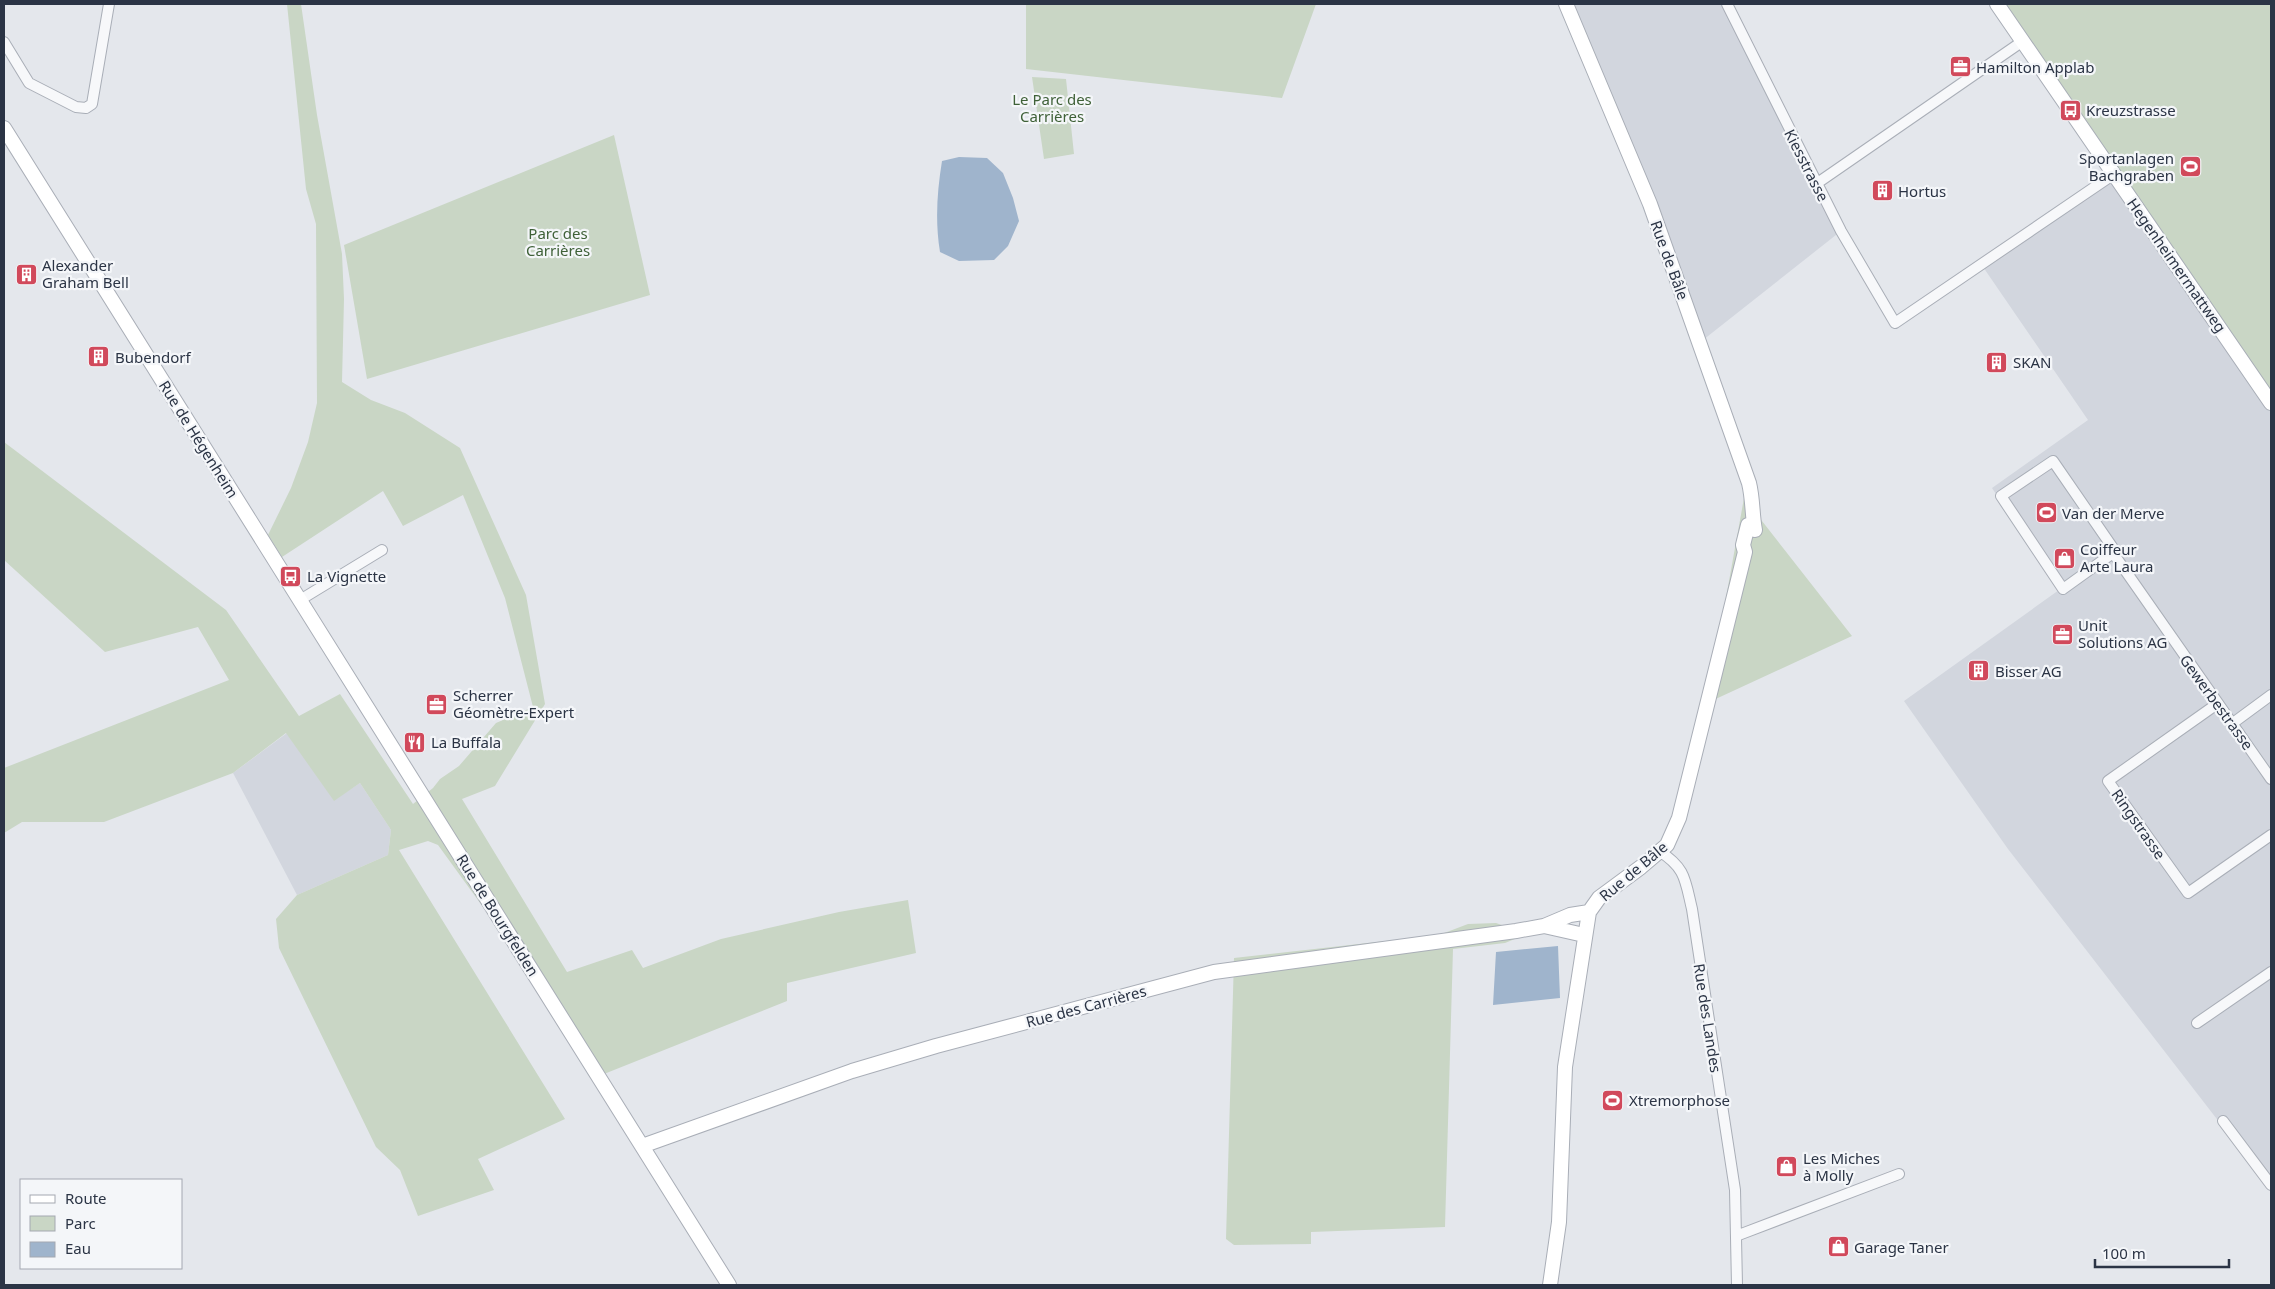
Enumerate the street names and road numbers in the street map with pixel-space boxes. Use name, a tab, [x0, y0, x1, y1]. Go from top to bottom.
street label: Kiesstrasse	[1780, 125, 1834, 205]
street label: Hegenheimermattweg	[2123, 194, 2231, 336]
street label: Rue de Bâle	[1646, 218, 1694, 302]
street label: Rue de Hégenheim	[155, 377, 243, 501]
street label: Gewerbestrasse	[2176, 650, 2258, 754]
street label: Ringstrasse	[2107, 785, 2171, 863]
street label: Rue de Bâle	[1595, 837, 1671, 905]
street label: Rue de Bourgfelden	[452, 850, 544, 980]
street label: Rue des Landes	[1690, 962, 1726, 1074]
street label: Rue des Carrières	[1024, 980, 1148, 1032]

